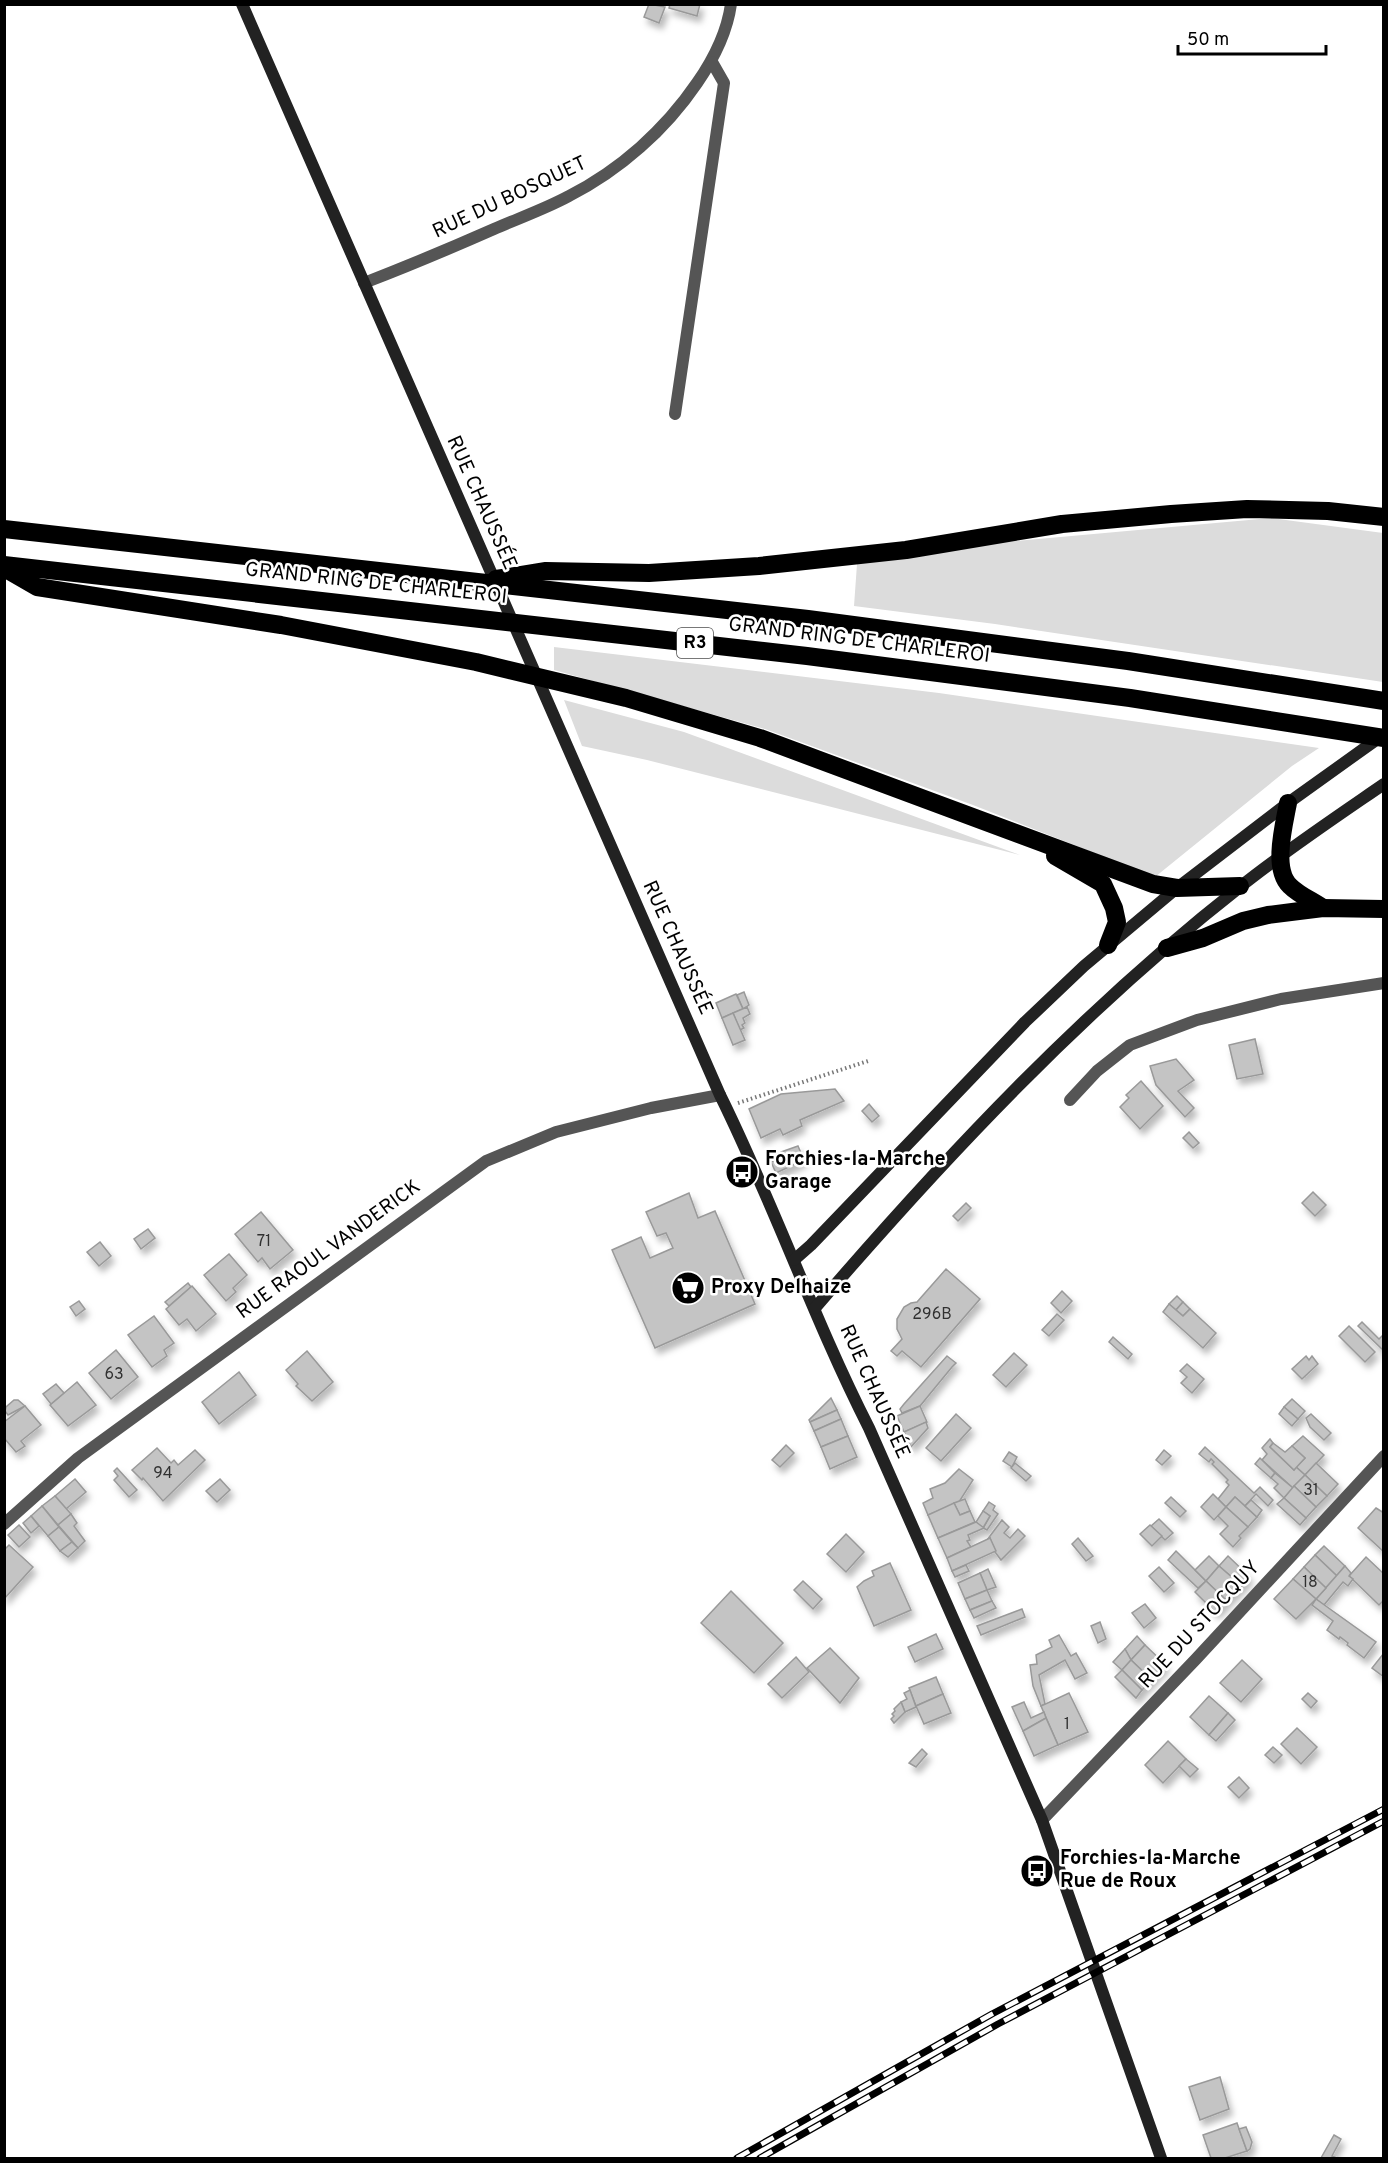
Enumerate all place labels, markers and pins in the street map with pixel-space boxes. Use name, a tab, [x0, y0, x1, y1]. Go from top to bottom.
place label: Forchies-la-Marche Garage	[765, 1147, 946, 1196]
bus stop icon: Forchies-la-Marche Garage	[724, 1154, 760, 1190]
supermarket icon: Proxy Delhaize	[670, 1270, 706, 1306]
place label: Proxy Delhaize	[711, 1275, 851, 1301]
place label: Forchies-la-Marche Rue de Roux	[1060, 1846, 1241, 1895]
bus stop icon: Forchies-la-Marche Rue de Roux	[1019, 1853, 1055, 1889]

